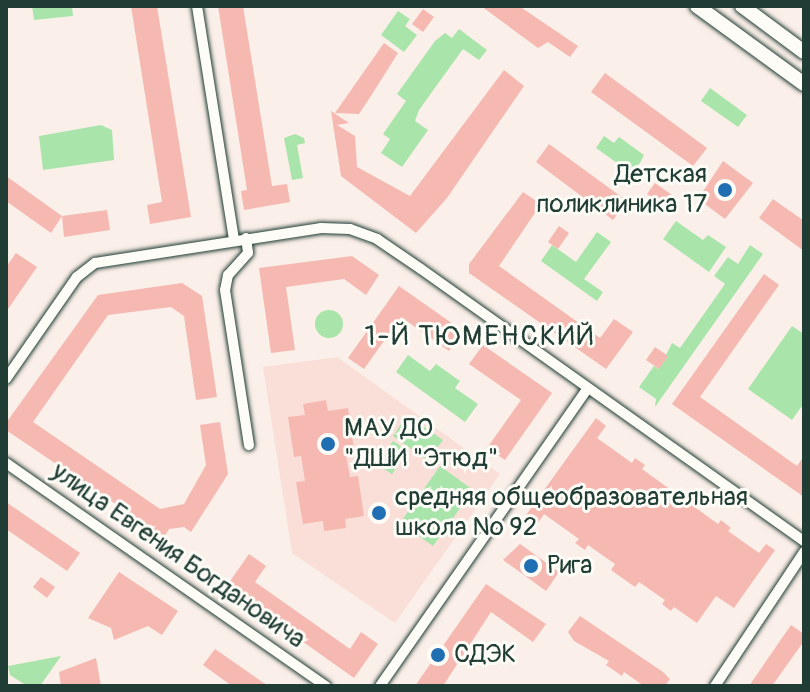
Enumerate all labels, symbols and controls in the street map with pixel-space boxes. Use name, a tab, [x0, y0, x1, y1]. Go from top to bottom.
place label: Детская поликлиника 17	[536, 159, 707, 220]
marker: Детская поликлиника 17	[714, 179, 736, 201]
district label: 1-Й ТЮМЕНСКИЙ	[365, 320, 595, 354]
place label: МАУ ДО "ДШИ "Этюд"	[344, 413, 498, 474]
marker: МАУ ДО "ДШИ "Этюд"	[319, 435, 337, 453]
street label: улица Евгения Богдановича	[45, 457, 311, 655]
place label: средняя общеобразовательная школа № 92	[395, 482, 748, 544]
marker: средняя общеобразовательная школа № 92	[370, 504, 388, 522]
place label: Рига	[547, 550, 592, 582]
marker: Рига	[522, 557, 540, 575]
place label: СДЭК	[454, 639, 516, 671]
marker: СДЭК	[429, 646, 447, 664]

